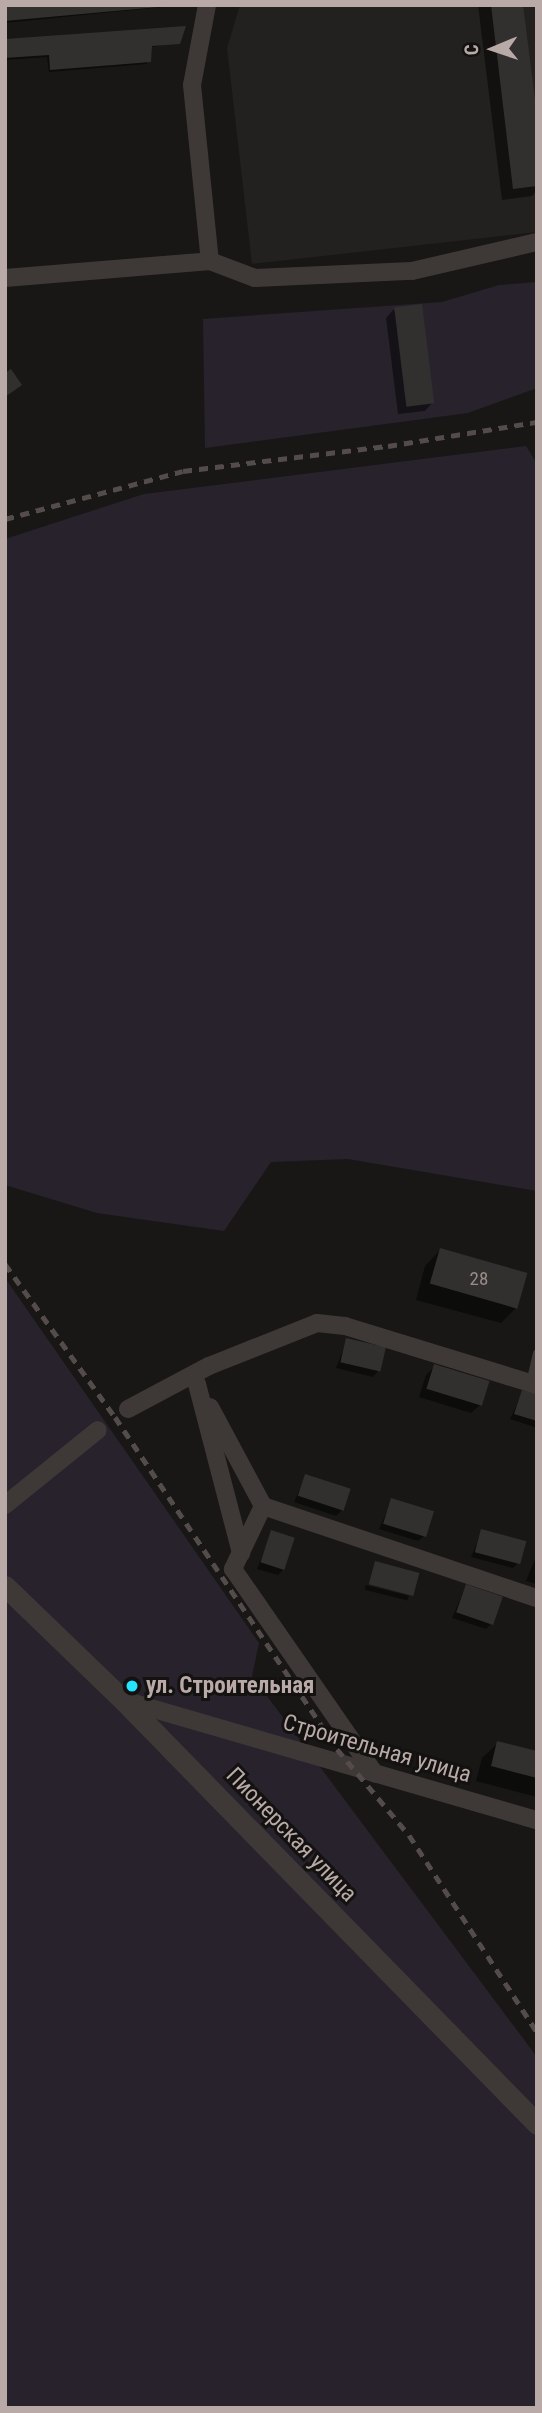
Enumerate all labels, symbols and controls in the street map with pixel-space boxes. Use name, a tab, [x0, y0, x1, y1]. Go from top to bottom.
north arrow	[458, 14, 528, 84]
text: С	[460, 44, 483, 56]
house number: 28	[470, 1268, 488, 1290]
place label: ул. Строительная	[146, 1672, 314, 1700]
marker: ул. Строительная	[124, 1678, 140, 1694]
street label: Строительная улица	[280, 1709, 474, 1789]
street label: Пионерская улица	[220, 1762, 362, 1908]

